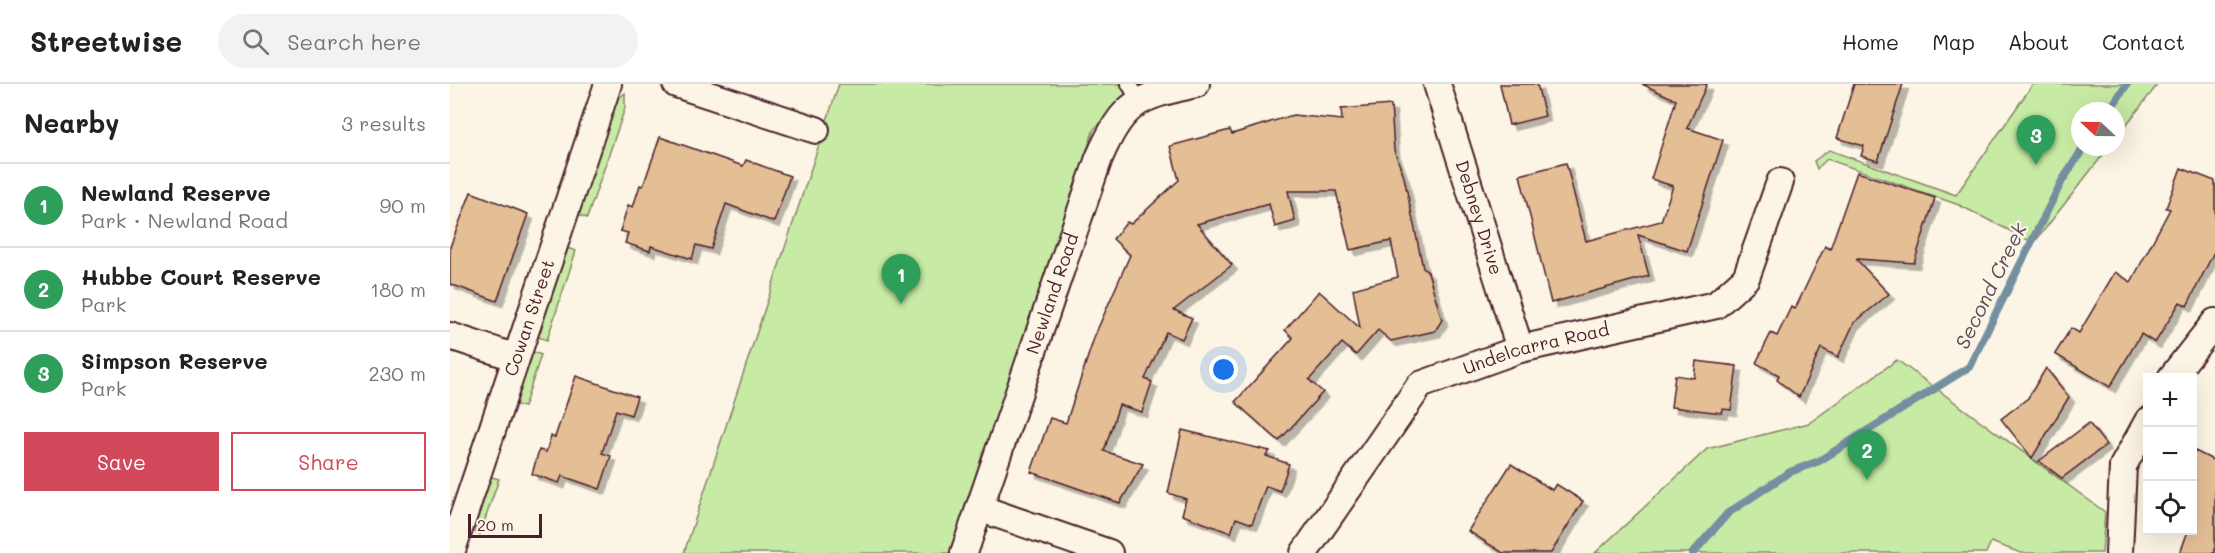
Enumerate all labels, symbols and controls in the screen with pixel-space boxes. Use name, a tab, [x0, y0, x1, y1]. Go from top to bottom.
search box	[218, 14, 638, 68]
text: Streetwise	[30, 23, 182, 59]
icon: search	[239, 25, 272, 58]
text: Search here	[287, 27, 421, 56]
text: Home	[1842, 28, 1899, 55]
text: Map	[1932, 28, 1975, 55]
text: About	[2008, 28, 2069, 55]
text: Contact	[2102, 28, 2185, 55]
north arrow	[2071, 102, 2125, 156]
text: Nearby	[24, 106, 119, 140]
text: 3 results	[341, 110, 426, 136]
pin: 3	[2016, 116, 2056, 165]
street label: Debney Drive	[1451, 157, 1509, 278]
text: Newland Reserve	[81, 178, 271, 207]
text: 1	[39, 192, 48, 218]
text: 90 m	[380, 192, 426, 218]
text: Park · Newland Road	[81, 207, 288, 233]
water label: Second Creek	[1948, 218, 2032, 353]
street label: Newland Road	[1020, 230, 1083, 357]
pin: 1	[882, 254, 920, 304]
street label: Cowan Street	[498, 256, 559, 379]
text: Hubbe Court Reserve	[81, 262, 321, 291]
text: 2	[38, 276, 49, 302]
text: 180 m	[370, 276, 426, 302]
text: Park	[81, 291, 126, 317]
street label: Undelcarra Road	[1459, 316, 1611, 380]
text: Simpson Reserve	[81, 346, 268, 375]
your location	[1209, 355, 1238, 384]
text: 3	[38, 360, 50, 386]
text: 230 m	[368, 360, 426, 386]
map controls	[2143, 373, 2197, 535]
button: +	[2143, 373, 2197, 427]
text: Park	[81, 375, 126, 401]
button: −	[2143, 427, 2197, 481]
pin: 2	[1848, 430, 1886, 480]
button: Save	[24, 432, 219, 491]
button: Share	[231, 432, 426, 491]
button: locate	[2143, 481, 2197, 535]
scale bar	[468, 511, 542, 538]
text: 20 m	[477, 514, 514, 535]

